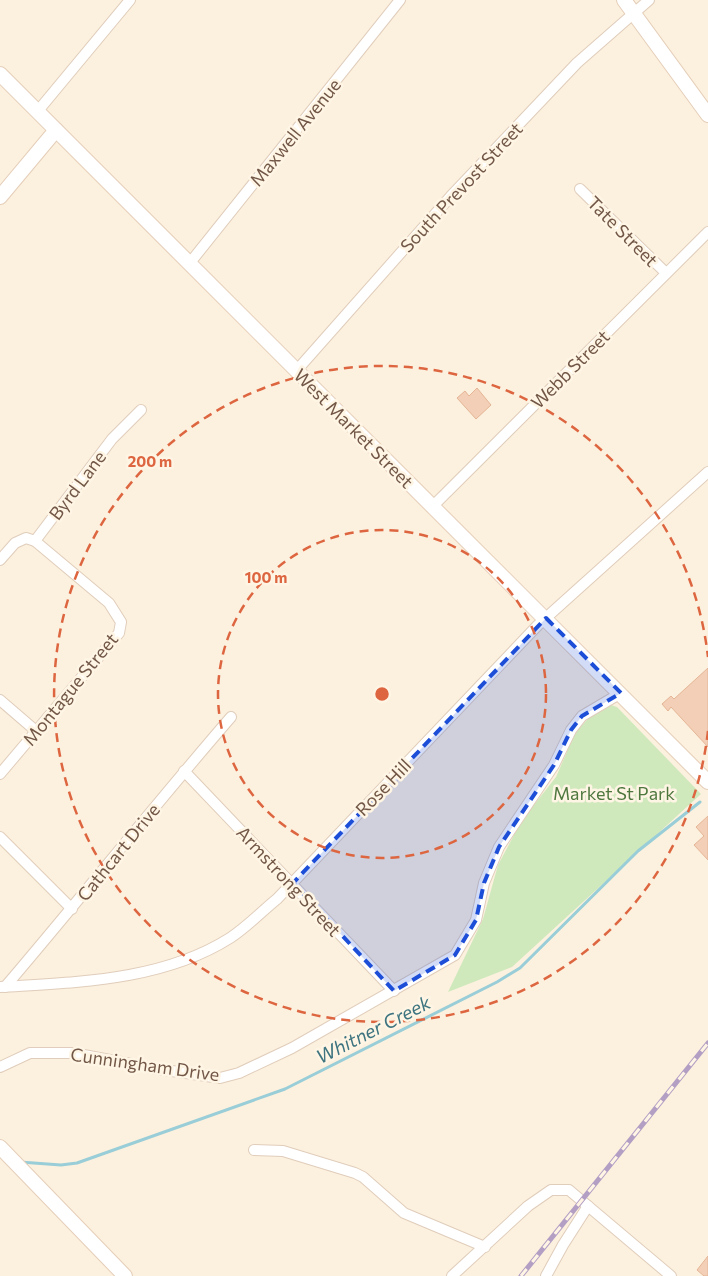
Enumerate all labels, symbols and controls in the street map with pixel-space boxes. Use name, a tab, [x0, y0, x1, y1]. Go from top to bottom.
street label: Maxwell Avenue	[245, 74, 345, 190]
street label: South Prevost Street	[395, 118, 527, 256]
street label: Tate Street	[583, 191, 663, 271]
street label: Webb Street	[526, 325, 614, 413]
street label: West Market Street	[290, 364, 418, 492]
street label: Byrd Lane	[44, 446, 110, 524]
text: 200 m	[128, 452, 172, 470]
text: 100 m	[245, 568, 287, 586]
street label: Montague Street	[18, 628, 122, 750]
centre of rings	[373, 685, 391, 703]
street label: Rose Hill	[351, 754, 415, 820]
park label: Market St Park	[553, 782, 675, 804]
street label: Cathcart Drive	[72, 799, 164, 905]
street label: Armstrong Street	[232, 821, 346, 941]
water label: Whitner Creek	[312, 990, 435, 1068]
street label: Cunningham Drive	[69, 1043, 221, 1085]

